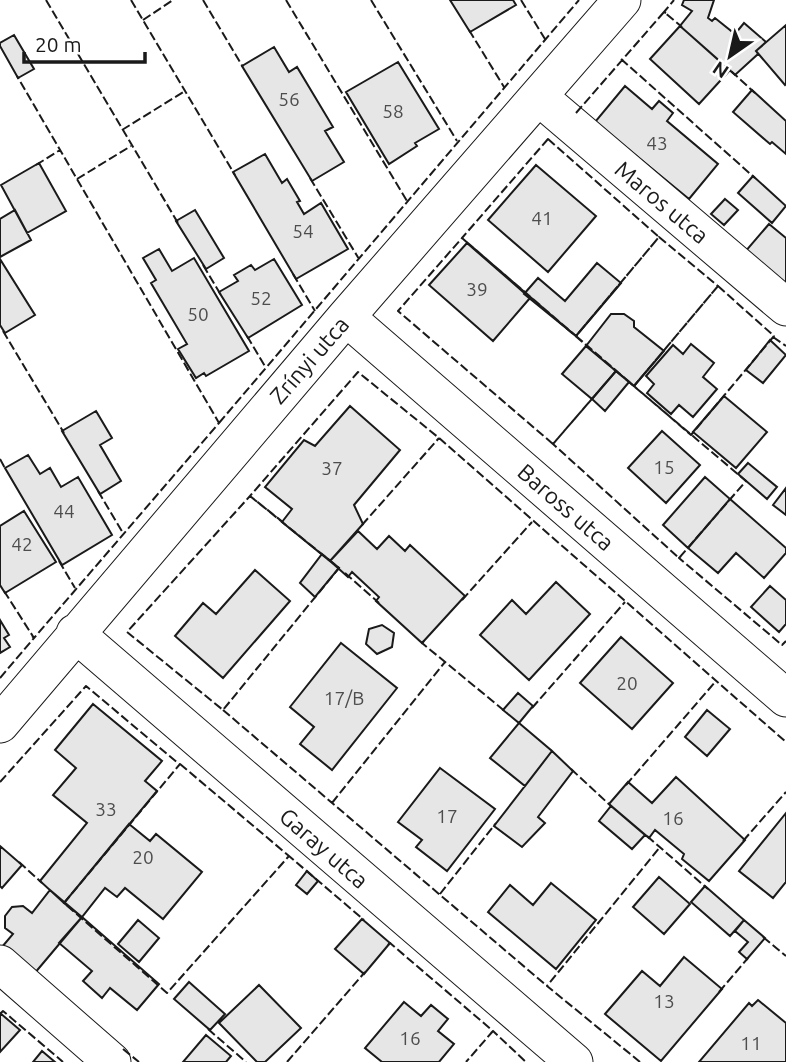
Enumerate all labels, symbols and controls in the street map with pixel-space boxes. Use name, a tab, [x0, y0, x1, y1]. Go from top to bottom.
scale bar	[24, 21, 145, 65]
north arrow	[695, 21, 765, 91]
text: 20 m	[35, 32, 82, 56]
text: N	[708, 57, 733, 83]
house number: 56	[278, 88, 300, 110]
house number: 58	[382, 100, 404, 122]
house number: 43	[646, 132, 668, 154]
street label: Maros utca	[610, 156, 714, 248]
house number: 41	[531, 207, 553, 229]
house number: 54	[292, 220, 314, 242]
house number: 39	[466, 278, 488, 300]
house number: 52	[250, 287, 272, 309]
house number: 50	[187, 303, 209, 325]
street label: Zrínyi utca	[265, 311, 353, 409]
house number: 15	[653, 456, 675, 478]
house number: 37	[321, 457, 343, 479]
street label: Baross utca	[513, 459, 619, 555]
house number: 44	[53, 500, 75, 522]
house number: 42	[11, 533, 33, 555]
house number: 20	[616, 672, 638, 694]
house number: 17/B	[324, 687, 364, 709]
house number: 33	[95, 798, 117, 820]
street label: Garay utca	[275, 803, 373, 893]
house number: 17	[436, 805, 458, 827]
house number: 16	[662, 807, 684, 829]
house number: 20	[132, 846, 154, 868]
house number: 13	[653, 990, 675, 1012]
house number: 16	[399, 1027, 421, 1049]
house number: 11	[740, 1032, 762, 1054]

